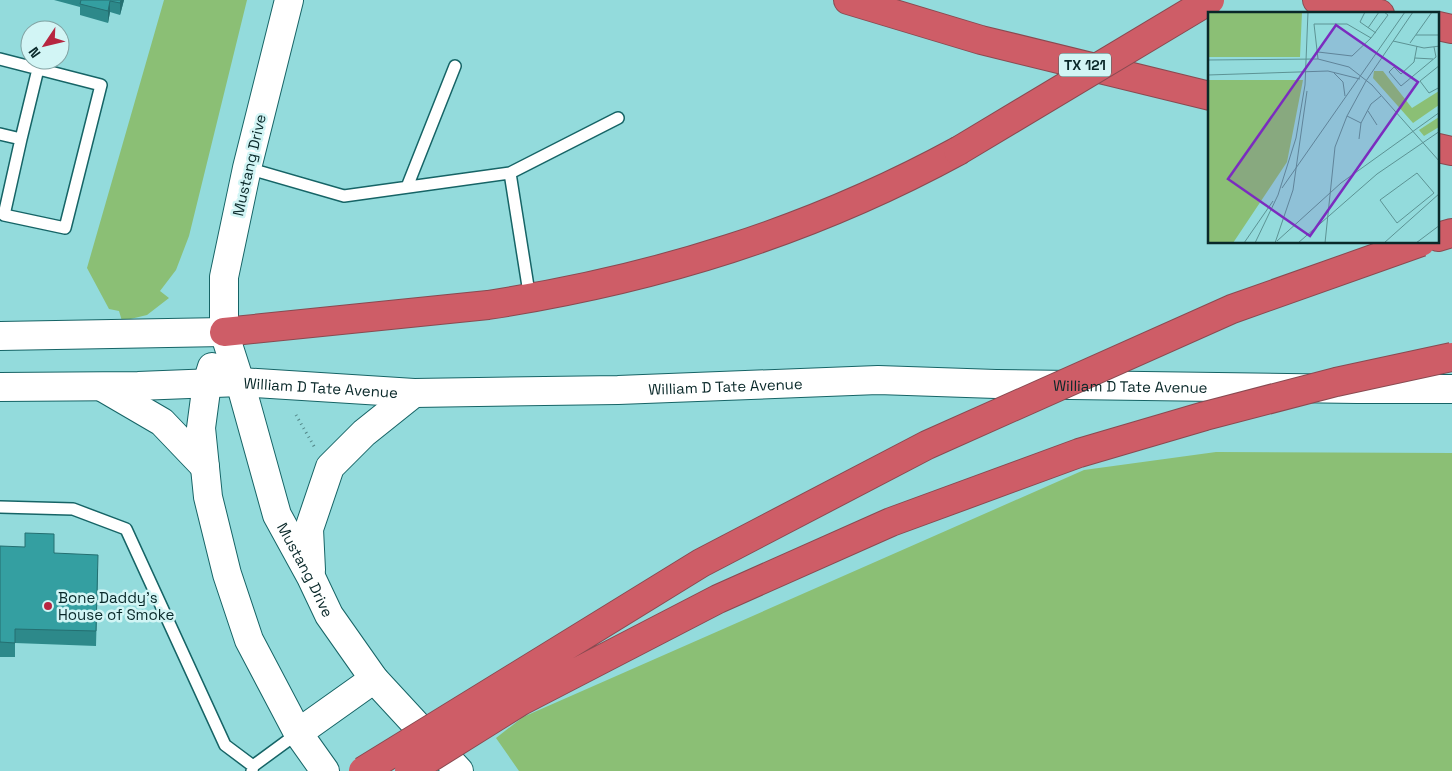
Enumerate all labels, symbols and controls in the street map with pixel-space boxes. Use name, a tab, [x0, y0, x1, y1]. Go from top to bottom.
inset map	[1208, 12, 1440, 244]
north arrow	[20, 20, 70, 70]
text: N	[24, 43, 44, 61]
road number: TX 121	[1059, 54, 1111, 76]
street label: Mustang Drive	[228, 112, 270, 218]
street label: William D Tate Avenue	[243, 373, 399, 401]
street label: William D Tate Avenue	[648, 373, 803, 398]
street label: William D Tate Avenue	[1053, 375, 1208, 396]
street label: Mustang Drive	[273, 519, 338, 620]
place label: Bone Daddy's House of Smoke	[58, 588, 174, 624]
marker: Bone Daddy's House of Smoke	[42, 600, 54, 612]

